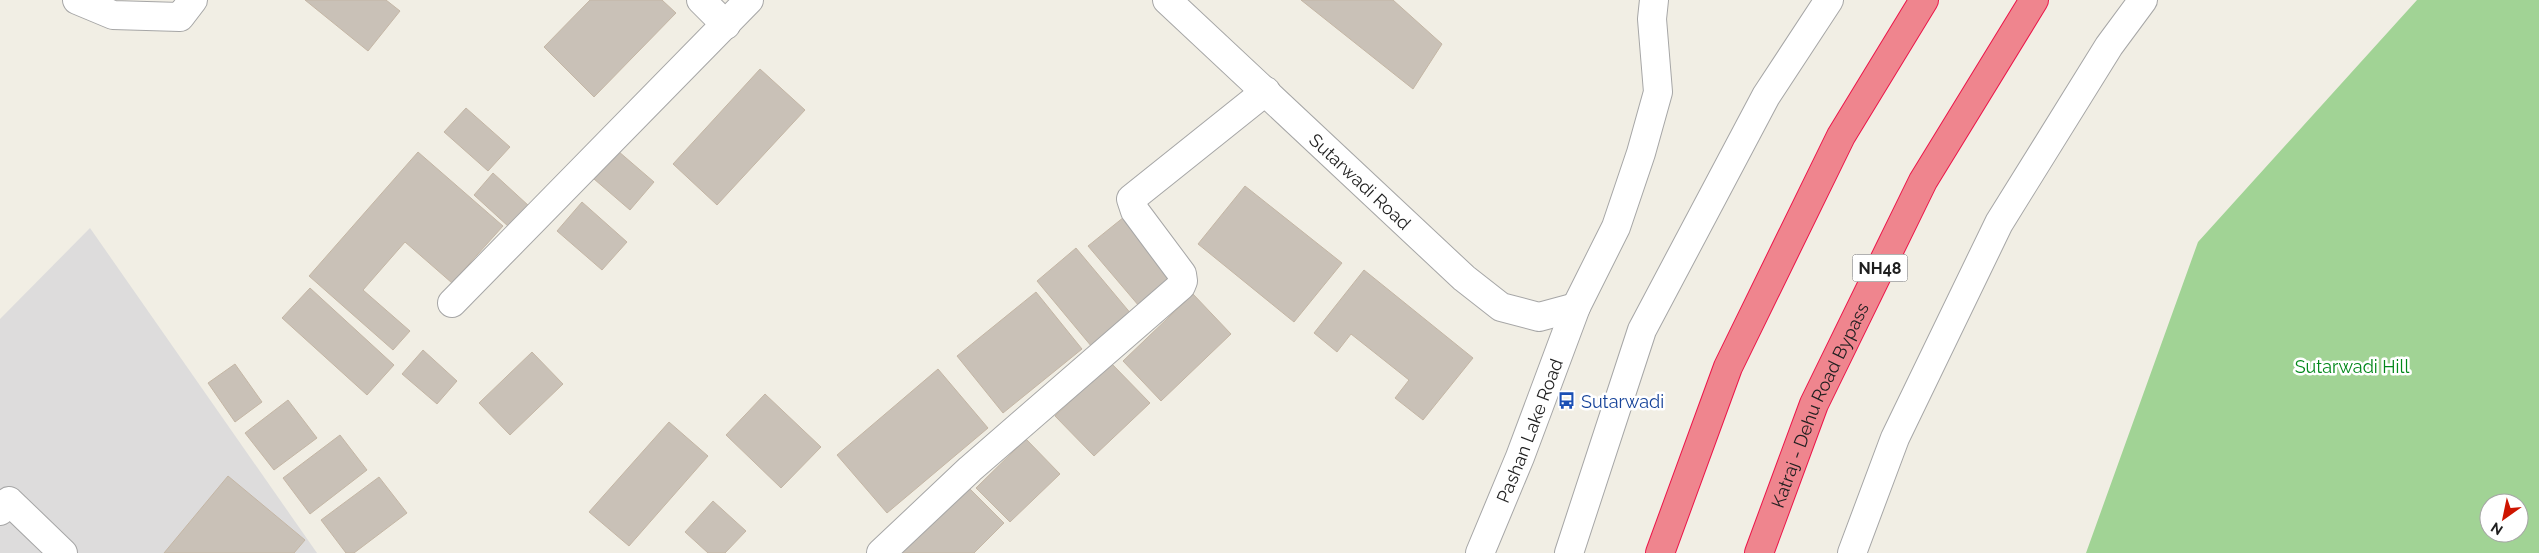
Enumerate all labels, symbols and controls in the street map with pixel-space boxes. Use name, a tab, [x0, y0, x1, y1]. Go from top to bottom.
street label: Sutarwadi Road	[1305, 129, 1415, 234]
road number: NH48	[1852, 254, 1908, 282]
street label: Katraj - Dehu Road Bypass	[1766, 299, 1873, 510]
street label: Pashan Lake Road	[1492, 356, 1566, 506]
park label: Sutarwadi Hill	[2295, 356, 2409, 377]
bus stop icon: Sutarwadi	[1557, 391, 1577, 411]
place label: Sutarwadi	[1581, 391, 1664, 412]
north arrow	[2479, 493, 2529, 543]
text: N	[2488, 519, 2506, 539]

